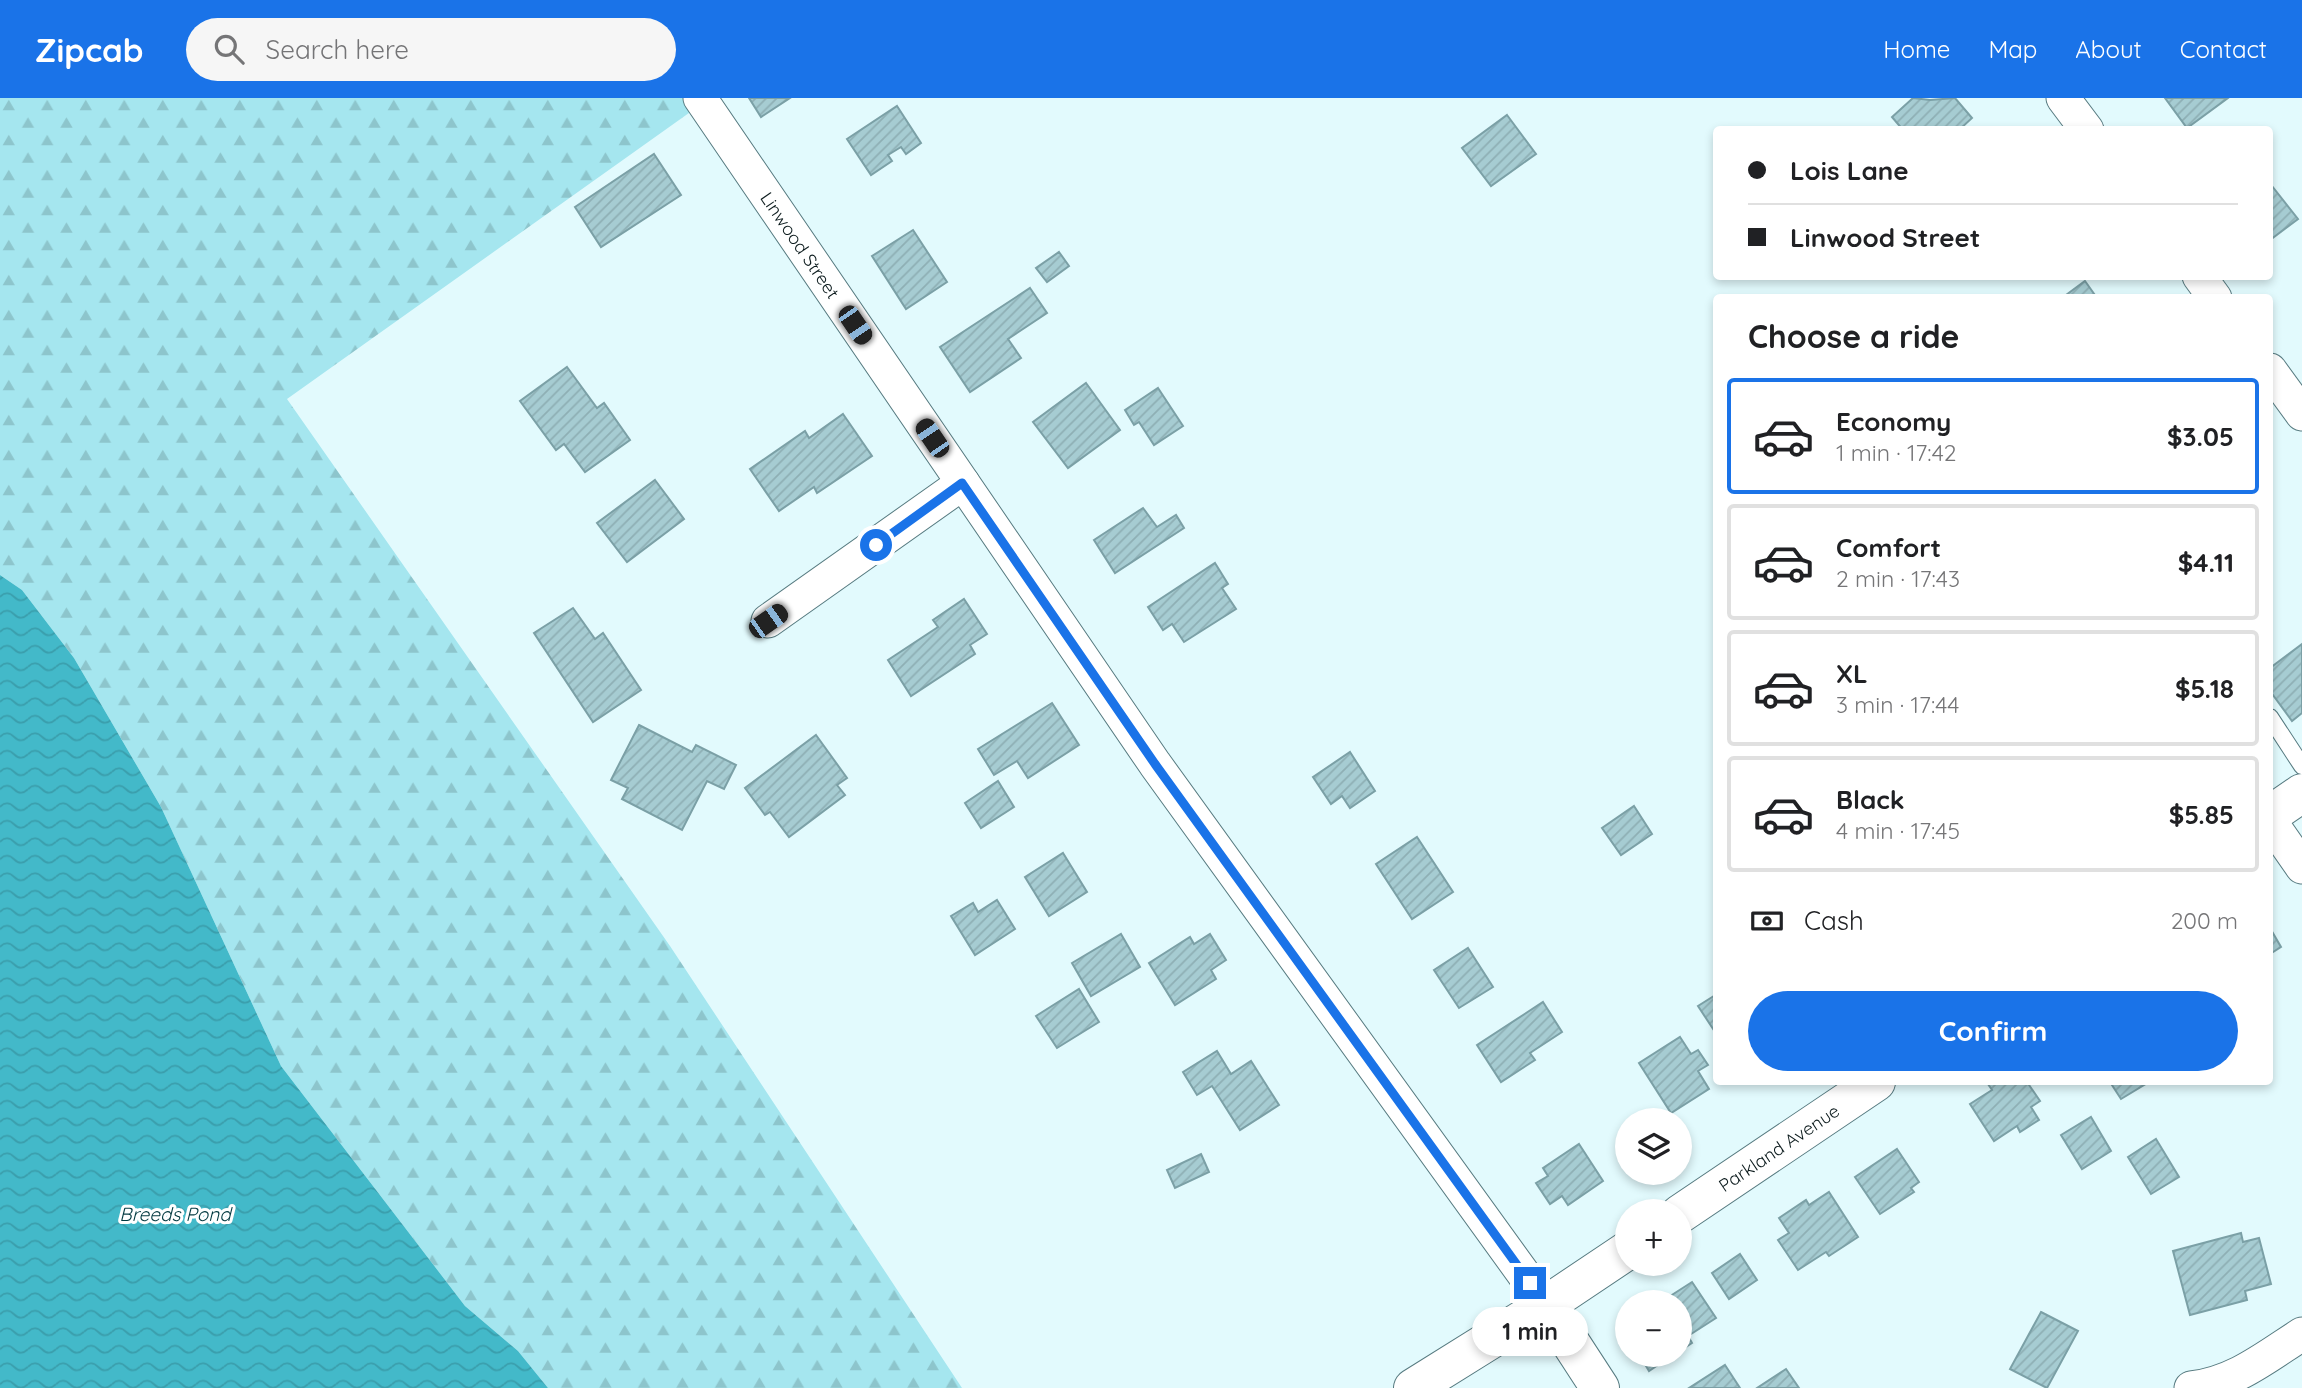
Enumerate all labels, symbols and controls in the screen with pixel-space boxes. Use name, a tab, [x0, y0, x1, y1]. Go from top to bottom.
search box	[186, 18, 676, 81]
text: Zipcab	[35, 29, 144, 70]
icon: search	[210, 30, 248, 68]
text: Search here	[266, 33, 409, 66]
text: Home	[1883, 34, 1950, 64]
text: Map	[1988, 34, 2037, 64]
text: About	[2075, 34, 2142, 64]
text: Contact	[2180, 34, 2267, 64]
text: Lois Lane	[1790, 154, 1909, 187]
street label: Linwood Street	[756, 187, 845, 303]
text: Linwood Street	[1790, 221, 1980, 254]
car	[835, 302, 876, 348]
text: Choose a ride	[1748, 316, 1960, 356]
icon: car	[1752, 405, 1815, 468]
text: Economy	[1836, 405, 1951, 438]
car	[912, 415, 953, 461]
text: $3.05	[2167, 420, 2234, 453]
text: 1 min · 17:42	[1836, 438, 1957, 467]
route start	[860, 529, 892, 561]
icon: car	[1752, 531, 1815, 594]
text: Comfort	[1836, 531, 1941, 564]
text: $4.11	[2178, 546, 2234, 579]
text: 2 min · 17:43	[1836, 564, 1960, 593]
car	[745, 600, 792, 642]
icon: car	[1752, 657, 1815, 720]
text: XL	[1836, 657, 1868, 690]
text: $5.18	[2175, 672, 2234, 705]
text: 3 min · 17:44	[1836, 690, 1959, 719]
icon: car	[1752, 783, 1815, 846]
text: Black	[1836, 783, 1905, 816]
text: $5.85	[2169, 798, 2234, 831]
text: 4 min · 17:45	[1836, 816, 1960, 845]
icon: cash	[1748, 902, 1786, 940]
text: Cash	[1804, 904, 1864, 937]
text: 200 m	[2171, 906, 2238, 935]
button: Confirm	[1748, 991, 2238, 1071]
street label: Parkland Avenue	[1714, 1099, 1844, 1196]
map controls	[1615, 1108, 1692, 1367]
button: layers	[1615, 1108, 1692, 1185]
button: +	[1615, 1199, 1692, 1276]
water label: Breeds Pond	[119, 1202, 233, 1226]
route end	[1514, 1267, 1546, 1299]
button: −	[1615, 1290, 1692, 1367]
callout: 1 min	[1472, 1308, 1588, 1356]
text: 1 min	[1502, 1317, 1558, 1346]

